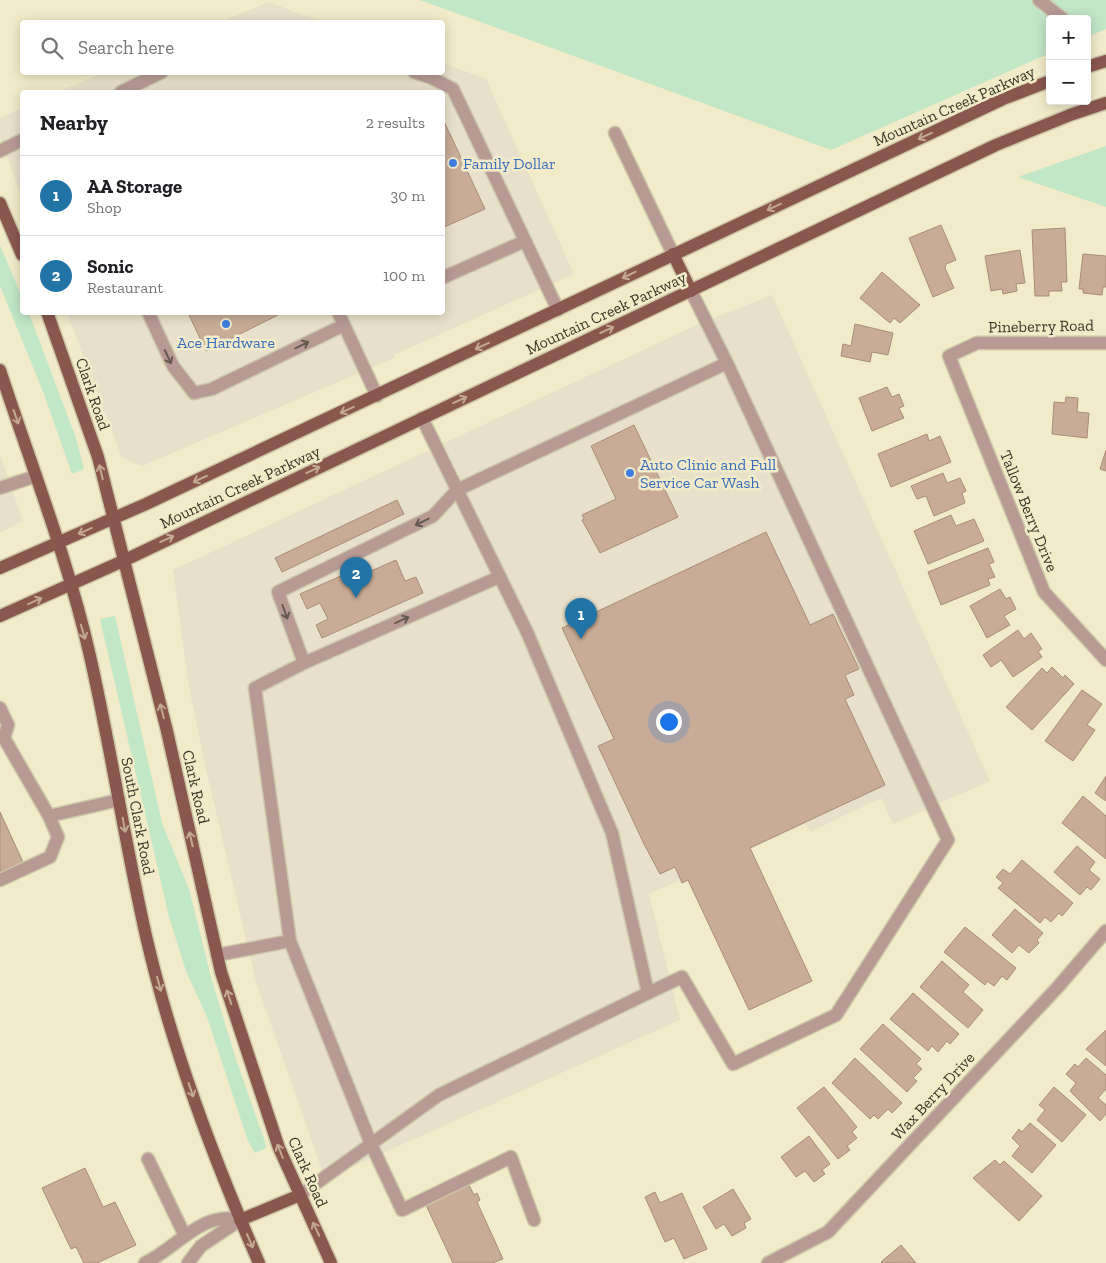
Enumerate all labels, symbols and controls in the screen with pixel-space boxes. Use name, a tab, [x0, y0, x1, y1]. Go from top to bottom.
map controls	[1046, 15, 1091, 105]
button: +	[1046, 15, 1091, 60]
search box	[20, 20, 445, 75]
icon: search	[38, 34, 66, 62]
text: Search here	[78, 36, 174, 59]
button: −	[1046, 60, 1091, 105]
street label: Mountain Creek Parkway	[870, 61, 1038, 150]
text: Nearby	[40, 110, 108, 135]
text: 2 results	[366, 113, 425, 132]
one-way arrow	[918, 132, 933, 141]
place label: Family Dollar	[463, 154, 556, 173]
marker: Family Dollar	[447, 157, 459, 169]
text: AA Storage	[87, 175, 182, 198]
text: 1	[53, 186, 59, 205]
text: 30 m	[391, 186, 425, 205]
text: Shop	[87, 198, 122, 217]
one-way arrow	[767, 203, 782, 213]
text: Sonic	[87, 255, 133, 278]
text: 2	[52, 266, 60, 285]
text: 100 m	[383, 266, 425, 285]
street label: Mountain Creek Parkway	[523, 267, 690, 359]
one-way arrow	[622, 271, 637, 281]
text: Restaurant	[87, 278, 163, 297]
street label: Pineberry Road	[988, 316, 1094, 336]
marker: Ace Hardware	[220, 318, 232, 330]
one-way arrow	[599, 325, 614, 335]
place label: Ace Hardware	[177, 333, 275, 352]
one-way arrow	[294, 340, 309, 350]
one-way arrow	[475, 341, 490, 351]
one-way arrow	[164, 349, 174, 364]
street label: Clark Road	[72, 355, 114, 433]
one-way arrow	[452, 395, 467, 404]
one-way arrow	[340, 405, 355, 415]
one-way arrow	[11, 408, 21, 424]
street label: Mountain Creek Parkway	[157, 441, 324, 533]
street label: Tallow Berry Drive	[996, 448, 1062, 574]
place label: Auto Clinic and Full Service Car Wash	[640, 455, 776, 492]
one-way arrow	[96, 464, 105, 480]
one-way arrow	[306, 464, 321, 474]
marker: Auto Clinic and Full Service Car Wash	[624, 467, 636, 479]
one-way arrow	[193, 475, 208, 484]
one-way arrow	[414, 517, 429, 527]
one-way arrow	[78, 526, 93, 536]
one-way arrow	[159, 534, 174, 544]
pin: 2	[340, 557, 372, 598]
one-way arrow	[27, 595, 42, 605]
pin: 1	[565, 598, 597, 639]
one-way arrow	[281, 603, 290, 619]
one-way arrow	[394, 615, 409, 624]
one-way arrow	[78, 623, 88, 639]
one-way arrow	[157, 704, 166, 720]
your location	[656, 709, 682, 735]
street label: Clark Road	[178, 748, 214, 826]
street label: South Clark Road	[117, 756, 159, 877]
one-way arrow	[119, 817, 129, 833]
one-way arrow	[186, 831, 195, 847]
one-way arrow	[154, 975, 164, 991]
one-way arrow	[224, 989, 233, 1005]
street label: Wax Berry Drive	[887, 1048, 979, 1144]
one-way arrow	[186, 1081, 196, 1097]
street label: Clark Road	[284, 1134, 332, 1210]
one-way arrow	[275, 1144, 284, 1159]
one-way arrow	[310, 1222, 320, 1237]
one-way arrow	[245, 1233, 255, 1248]

